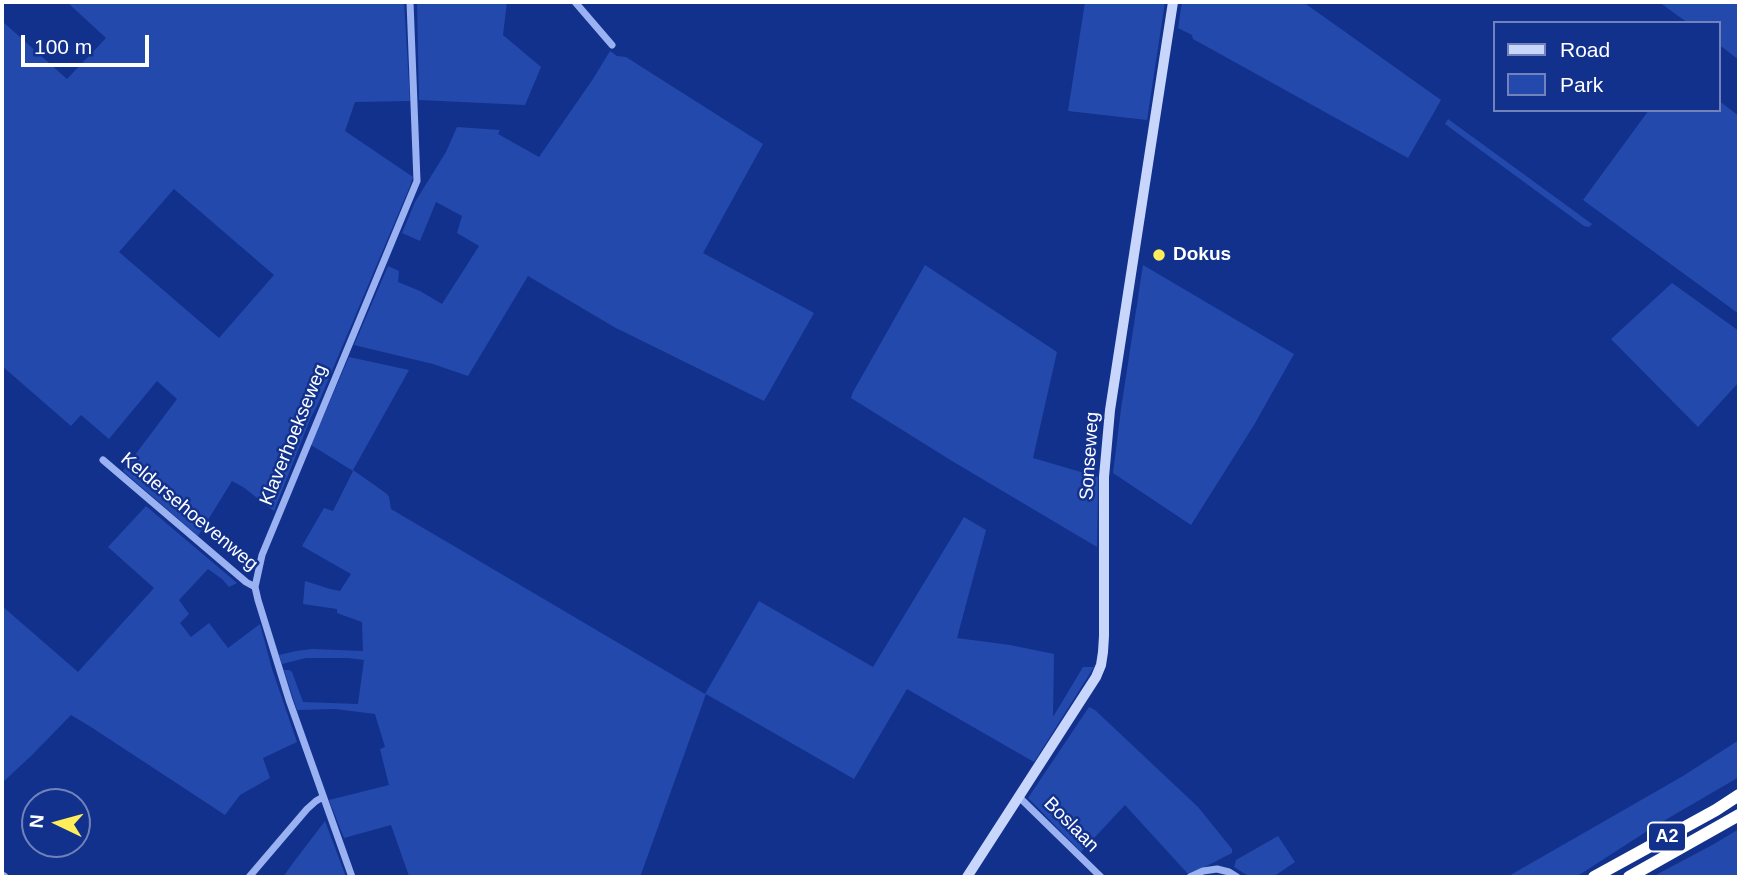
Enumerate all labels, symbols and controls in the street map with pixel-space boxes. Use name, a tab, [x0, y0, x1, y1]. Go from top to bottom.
scale bar	[24, 21, 152, 65]
legend	[1492, 21, 1720, 112]
text: 100 m	[34, 35, 92, 58]
text: Road	[1560, 38, 1610, 61]
text: Park	[1560, 73, 1603, 96]
place label: Dokus	[1173, 244, 1231, 266]
marker: Dokus	[1151, 247, 1167, 263]
street label: Klaverhoekseweg	[255, 361, 333, 509]
street label: Sonseweg	[1076, 411, 1104, 501]
street label: Keldersehoevenweg	[116, 448, 262, 576]
north arrow	[21, 788, 91, 858]
street label: Boslaan	[1039, 793, 1103, 857]
text: N	[26, 814, 48, 829]
road number: A2	[1648, 822, 1686, 852]

